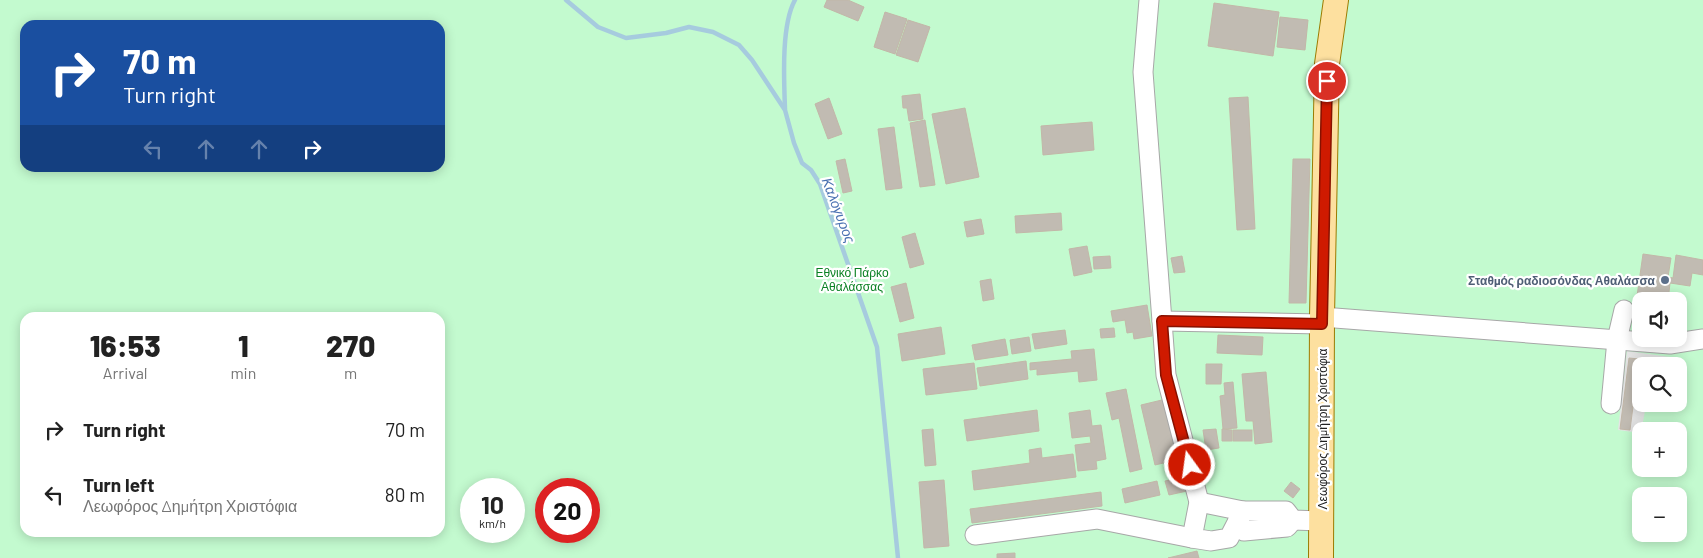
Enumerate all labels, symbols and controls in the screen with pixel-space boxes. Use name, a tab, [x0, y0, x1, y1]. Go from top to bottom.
text: 70 m	[123, 39, 197, 81]
icon: right	[40, 40, 105, 105]
pin	[1306, 60, 1348, 102]
icon: arrive	[1313, 67, 1341, 95]
text: Turn right	[123, 81, 216, 107]
icon: left	[139, 135, 167, 163]
icon: ahead	[192, 135, 220, 163]
icon: ahead	[245, 135, 273, 163]
icon: right	[298, 135, 326, 163]
water label: Καλόγυρος	[819, 175, 859, 245]
park label: Εθνικό Πάρκο Αθαλάσσας	[815, 265, 889, 294]
place label: Σταθμός ραδιοσόνδας Αθαλάσσα	[1468, 273, 1656, 288]
marker: Σταθμός ραδιοσόνδας Αθαλάσσα	[1659, 274, 1671, 286]
map controls	[1632, 292, 1687, 542]
button: sound	[1632, 292, 1687, 347]
text: 16:53	[90, 327, 161, 363]
text: 1	[238, 327, 249, 363]
text: 270	[326, 327, 375, 363]
street label: Λεωφόρος Δημήτρη Χριστόφια	[1315, 349, 1330, 509]
button: search	[1632, 357, 1687, 412]
text: Arrival	[103, 363, 148, 382]
text: min	[230, 363, 256, 382]
text: m	[344, 363, 357, 382]
icon: right	[40, 416, 68, 444]
text: Turn right	[83, 418, 165, 441]
text: 70 m	[386, 418, 425, 441]
button: +	[1632, 422, 1687, 477]
position arrow	[1163, 438, 1215, 490]
text: Turn left	[83, 473, 154, 496]
speed limit sign: 20	[535, 478, 600, 543]
icon: left	[40, 481, 68, 509]
text: 80 m	[385, 483, 425, 506]
button: −	[1632, 487, 1687, 542]
text: 10	[481, 489, 504, 519]
text: Λεωφόρος Δημήτρη Χριστόφια	[83, 496, 297, 515]
text: km/h	[479, 516, 506, 530]

